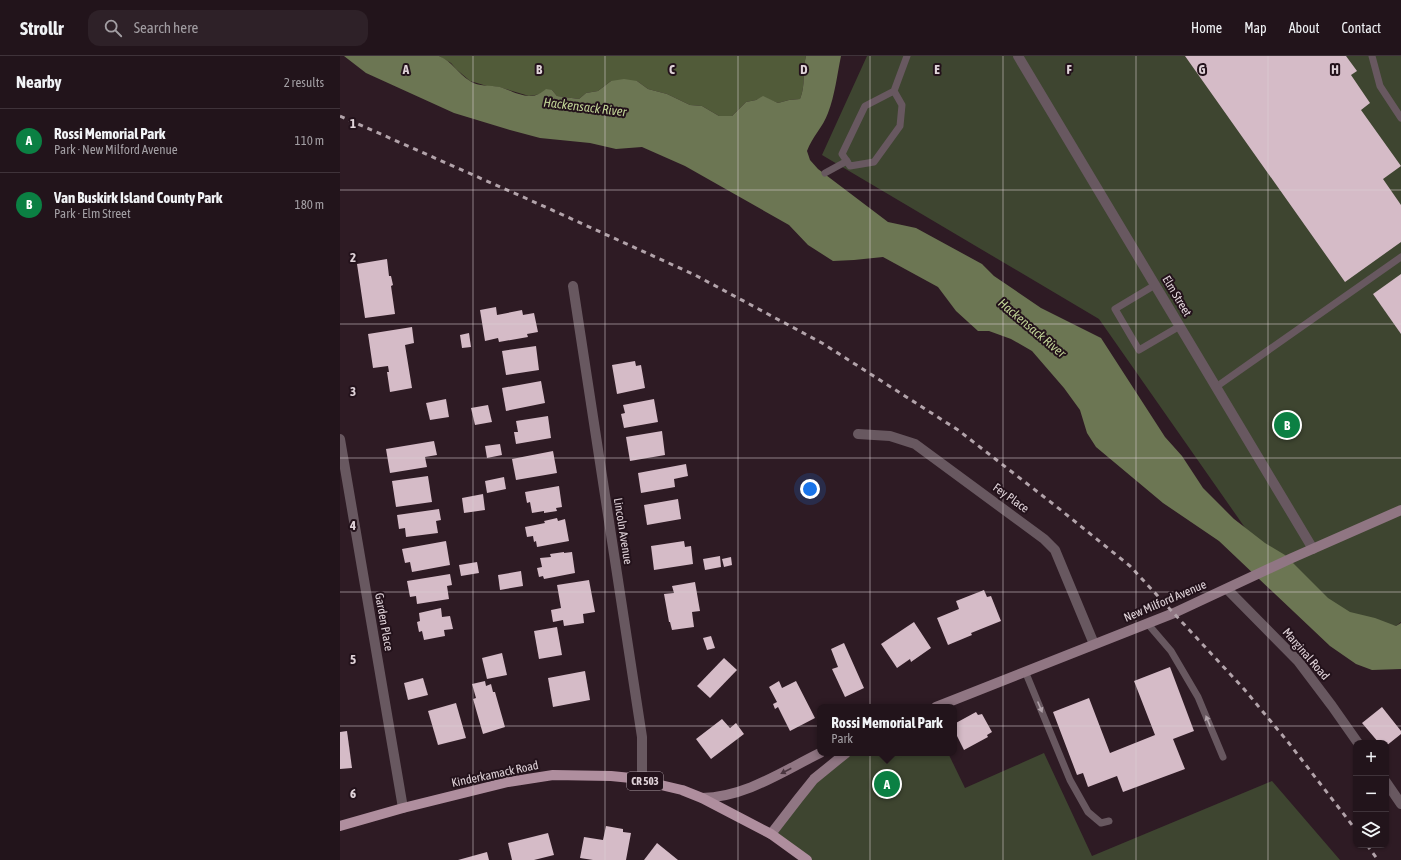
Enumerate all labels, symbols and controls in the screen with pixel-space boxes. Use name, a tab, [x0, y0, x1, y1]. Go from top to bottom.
search box	[88, 10, 368, 46]
text: Strollr	[20, 17, 64, 39]
icon: search	[102, 17, 124, 39]
text: Search here	[134, 19, 198, 36]
text: Home	[1191, 20, 1222, 36]
text: Map	[1244, 20, 1267, 36]
text: About	[1289, 20, 1320, 36]
text: Contact	[1342, 20, 1381, 36]
text: A	[402, 62, 410, 77]
text: B	[536, 62, 543, 77]
text: C	[669, 62, 675, 77]
text: D	[800, 62, 808, 77]
text: E	[934, 62, 940, 77]
text: F	[1066, 62, 1072, 77]
text: G	[1199, 62, 1206, 77]
text: H	[1331, 62, 1339, 77]
text: Nearby	[16, 72, 62, 92]
text: 2 results	[284, 75, 324, 90]
water label: Hackensack River	[543, 94, 628, 120]
text: 1	[350, 116, 356, 131]
text: Rossi Memorial Park	[54, 125, 165, 142]
text: A	[26, 133, 32, 148]
text: 110 m	[295, 133, 324, 148]
text: Park · New Milford Avenue	[54, 142, 178, 157]
text: Van Buskirk Island County Park	[54, 189, 222, 206]
text: B	[26, 197, 32, 212]
text: 180 m	[295, 197, 324, 212]
text: Park · Elm Street	[54, 206, 131, 221]
text: 2	[350, 250, 356, 265]
street label: Elm Street	[1159, 273, 1195, 319]
water label: Hackensack River	[995, 295, 1070, 361]
text: 3	[350, 384, 356, 399]
pin: B	[1274, 410, 1300, 440]
your location	[800, 479, 820, 499]
street label: Fey Place	[990, 480, 1032, 516]
street label: Lincoln Avenue	[611, 497, 635, 565]
text: 4	[349, 518, 356, 533]
street label: New Milford Avenue	[1122, 577, 1208, 625]
street label: Garden Place	[372, 592, 396, 652]
street label: Marginal Road	[1280, 625, 1332, 683]
text: 5	[350, 652, 356, 667]
one-way arrow	[1037, 702, 1043, 713]
popup	[817, 704, 957, 756]
text: Rossi Memorial Park	[831, 714, 943, 731]
one-way arrow	[1205, 715, 1211, 726]
text: Park	[831, 731, 853, 746]
map controls	[1353, 740, 1389, 848]
button: +	[1353, 740, 1389, 776]
street label: Kinderkamack Road	[450, 758, 540, 790]
one-way arrow	[780, 768, 791, 774]
pin: A	[874, 769, 900, 799]
road number: CR 503	[627, 772, 663, 790]
button: −	[1353, 776, 1389, 812]
text: 6	[350, 786, 356, 801]
button: layers	[1353, 812, 1389, 848]

